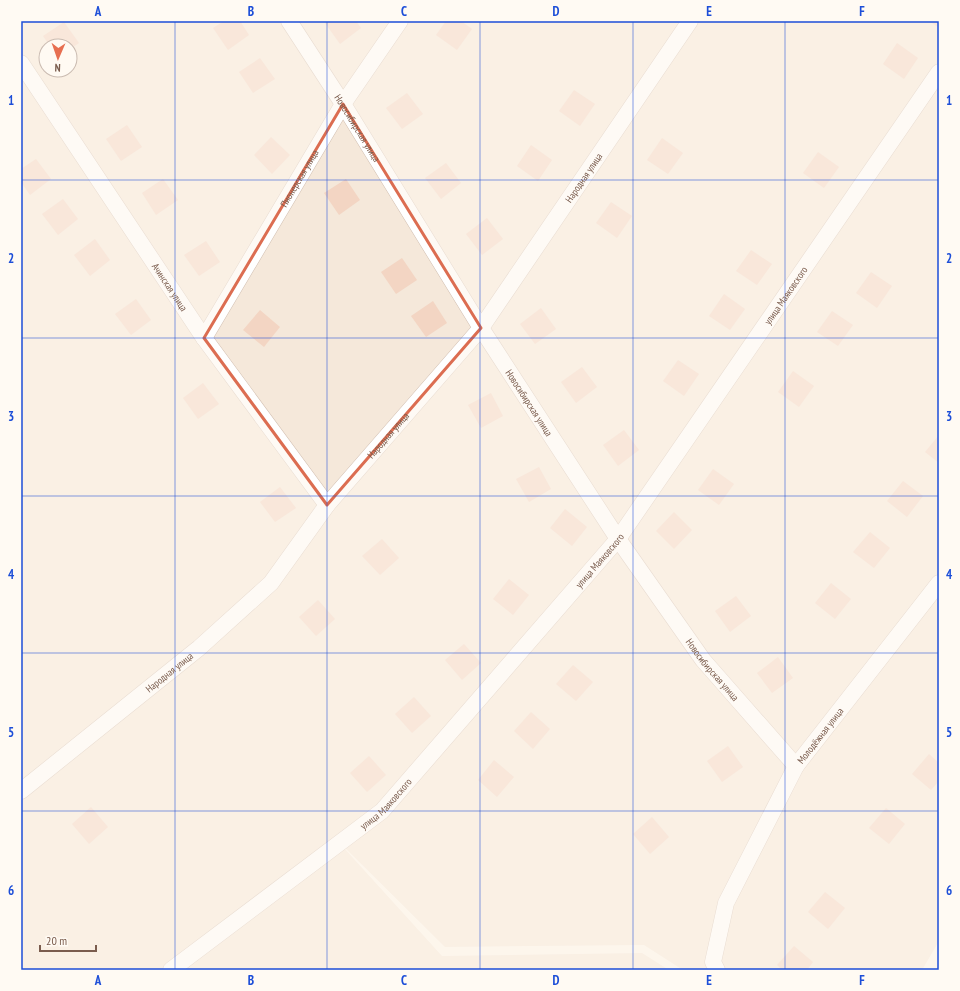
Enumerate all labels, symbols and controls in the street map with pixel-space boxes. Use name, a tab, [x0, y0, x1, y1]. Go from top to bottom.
text: A	[94, 3, 102, 20]
text: B	[248, 3, 254, 20]
text: C	[401, 3, 407, 20]
text: D	[553, 3, 560, 20]
text: E	[706, 3, 712, 20]
text: F	[859, 3, 865, 20]
north arrow	[38, 38, 78, 78]
text: N	[54, 61, 61, 75]
text: 1	[8, 92, 14, 109]
street label: Новосибирская улица	[332, 92, 383, 164]
text: 1	[946, 92, 952, 109]
street label: Пионерская улица	[277, 147, 321, 209]
street label: Народная улица	[562, 150, 605, 205]
text: 2	[8, 250, 14, 267]
text: 2	[946, 250, 952, 267]
street label: Ачинская улица	[149, 260, 191, 314]
street label: улица Маяковского	[761, 264, 810, 327]
street label: Новосибирская улица	[503, 367, 556, 438]
text: 3	[8, 408, 14, 425]
text: 3	[946, 408, 952, 425]
street label: Народная улица	[364, 409, 412, 461]
street label: улица Маяковского	[572, 531, 627, 590]
text: 4	[8, 566, 15, 583]
text: 4	[946, 566, 953, 583]
street label: Новосибирская улица	[683, 636, 742, 703]
street label: Народная улица	[143, 649, 196, 695]
street label: Молодёжная улица	[794, 705, 846, 766]
text: 5	[8, 724, 14, 741]
text: 5	[946, 724, 952, 741]
street label: улица Маяковского	[357, 775, 414, 832]
text: 6	[8, 882, 14, 899]
text: 6	[946, 882, 952, 899]
scale bar	[40, 927, 96, 953]
text: 20 m	[46, 933, 67, 948]
text: A	[94, 972, 102, 989]
text: B	[248, 972, 254, 989]
text: C	[401, 972, 407, 989]
text: D	[553, 972, 560, 989]
text: E	[706, 972, 712, 989]
text: F	[859, 972, 865, 989]

